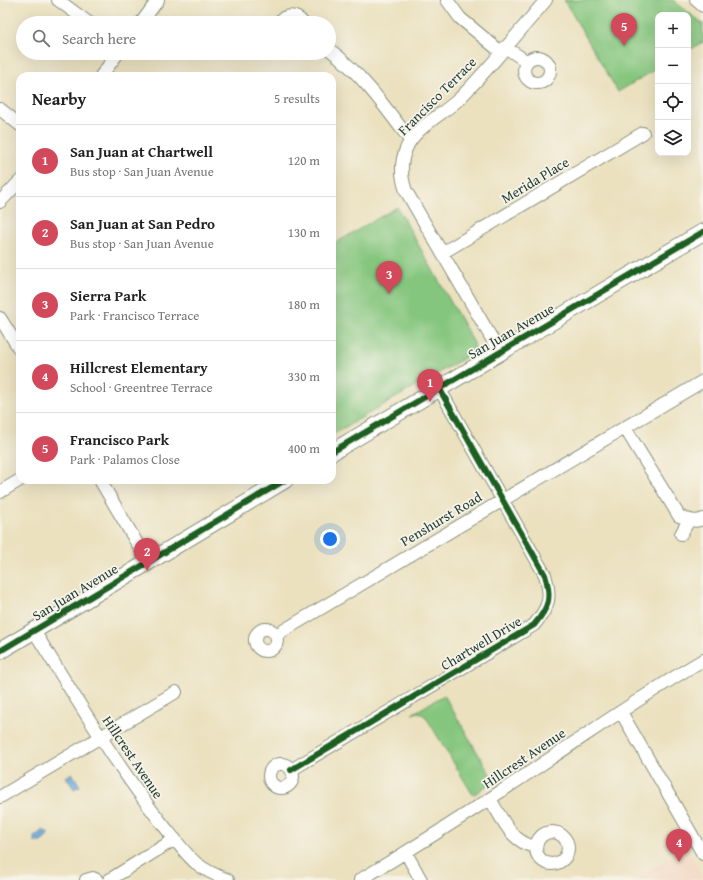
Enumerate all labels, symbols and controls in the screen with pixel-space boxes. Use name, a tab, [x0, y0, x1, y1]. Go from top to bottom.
map controls	[655, 12, 691, 156]
button: +	[655, 12, 691, 48]
pin: 5	[611, 13, 637, 46]
search box	[16, 16, 336, 60]
icon: search	[30, 27, 52, 49]
text: Search here	[62, 28, 136, 49]
button: −	[655, 48, 691, 84]
street label: Francisco Terrace	[393, 52, 481, 140]
button: locate	[655, 84, 691, 120]
text: Nearby	[32, 86, 86, 111]
text: 5 results	[274, 89, 320, 108]
button: layers	[655, 120, 691, 156]
text: San Juan at Chartwell	[70, 141, 213, 162]
text: 1	[42, 151, 48, 170]
text: 120 m	[288, 151, 320, 170]
street label: Merida Place	[497, 152, 573, 208]
text: Bus stop · San Juan Avenue	[70, 162, 214, 181]
text: San Juan at San Pedro	[70, 213, 215, 234]
text: 2	[42, 223, 48, 242]
text: 130 m	[288, 223, 320, 242]
text: Bus stop · San Juan Avenue	[70, 234, 214, 253]
pin: 3	[376, 261, 402, 294]
text: Sierra Park	[70, 285, 146, 306]
text: 3	[42, 295, 48, 314]
text: 180 m	[288, 295, 320, 314]
street label: San Juan Avenue	[464, 298, 558, 364]
text: Park · Francisco Terrace	[70, 306, 199, 325]
text: Hillcrest Elementary	[70, 357, 208, 378]
text: 4	[42, 367, 48, 386]
text: 330 m	[288, 367, 320, 386]
pin: 1	[417, 369, 443, 402]
text: School · Greentree Terrace	[70, 378, 213, 397]
text: Francisco Park	[70, 429, 169, 450]
text: 5	[42, 439, 48, 458]
text: 400 m	[288, 439, 320, 458]
text: Park · Palamos Close	[70, 450, 180, 469]
street label: Penshurst Road	[397, 487, 486, 551]
your location	[320, 529, 340, 549]
pin: 2	[134, 538, 160, 571]
street label: San Juan Avenue	[28, 558, 122, 626]
street label: Chartwell Drive	[437, 611, 526, 675]
street label: Hillcrest Avenue	[98, 712, 168, 803]
street label: Hillcrest Avenue	[479, 723, 570, 793]
pin: 4	[666, 829, 692, 862]

